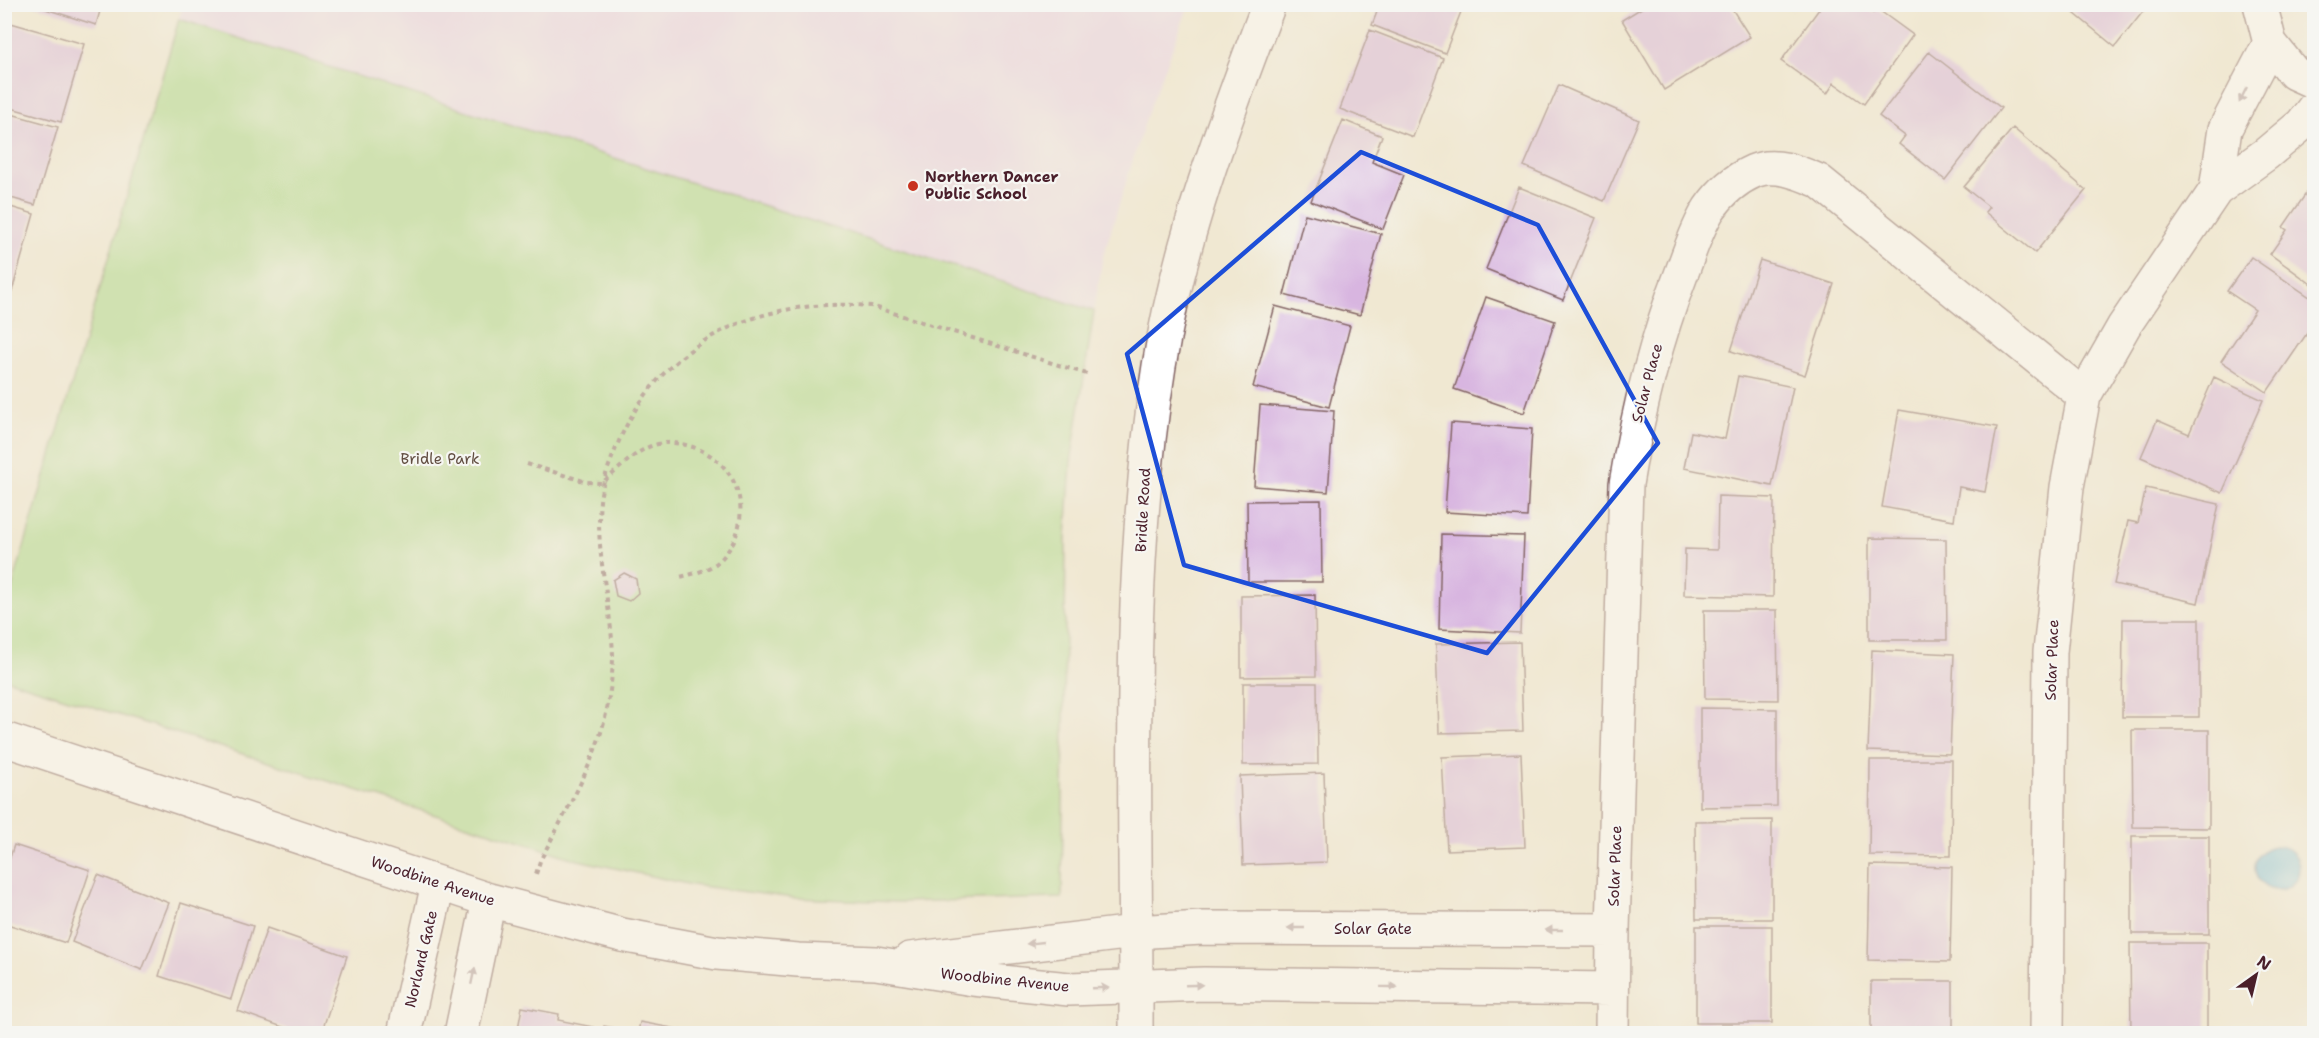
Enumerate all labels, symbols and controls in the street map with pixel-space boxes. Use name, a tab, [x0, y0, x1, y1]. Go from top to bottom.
one-way arrow	[2238, 86, 2247, 103]
place label: Northern Dancer Public School	[925, 167, 1058, 204]
marker: Northern Dancer Public School	[906, 179, 920, 193]
street label: Solar Place	[1627, 341, 1667, 425]
park label: Bridle Park	[400, 449, 480, 469]
street label: Bridle Road	[1131, 467, 1155, 553]
street label: Solar Place	[2041, 619, 2063, 701]
street label: Solar Place	[1604, 825, 1626, 907]
street label: Woodbine Avenue	[368, 851, 498, 911]
street label: Norland Gate	[400, 908, 442, 1010]
street label: Solar Gate	[1334, 919, 1412, 939]
one-way arrow	[1287, 923, 1306, 933]
one-way arrow	[1545, 925, 1564, 934]
one-way arrow	[1025, 938, 1044, 948]
north arrow	[2226, 945, 2286, 1005]
text: N	[2253, 951, 2275, 975]
street label: Woodbine Avenue	[939, 963, 1071, 997]
one-way arrow	[469, 967, 478, 986]
one-way arrow	[1185, 980, 1204, 989]
one-way arrow	[1380, 982, 1399, 992]
one-way arrow	[1091, 983, 1110, 993]

